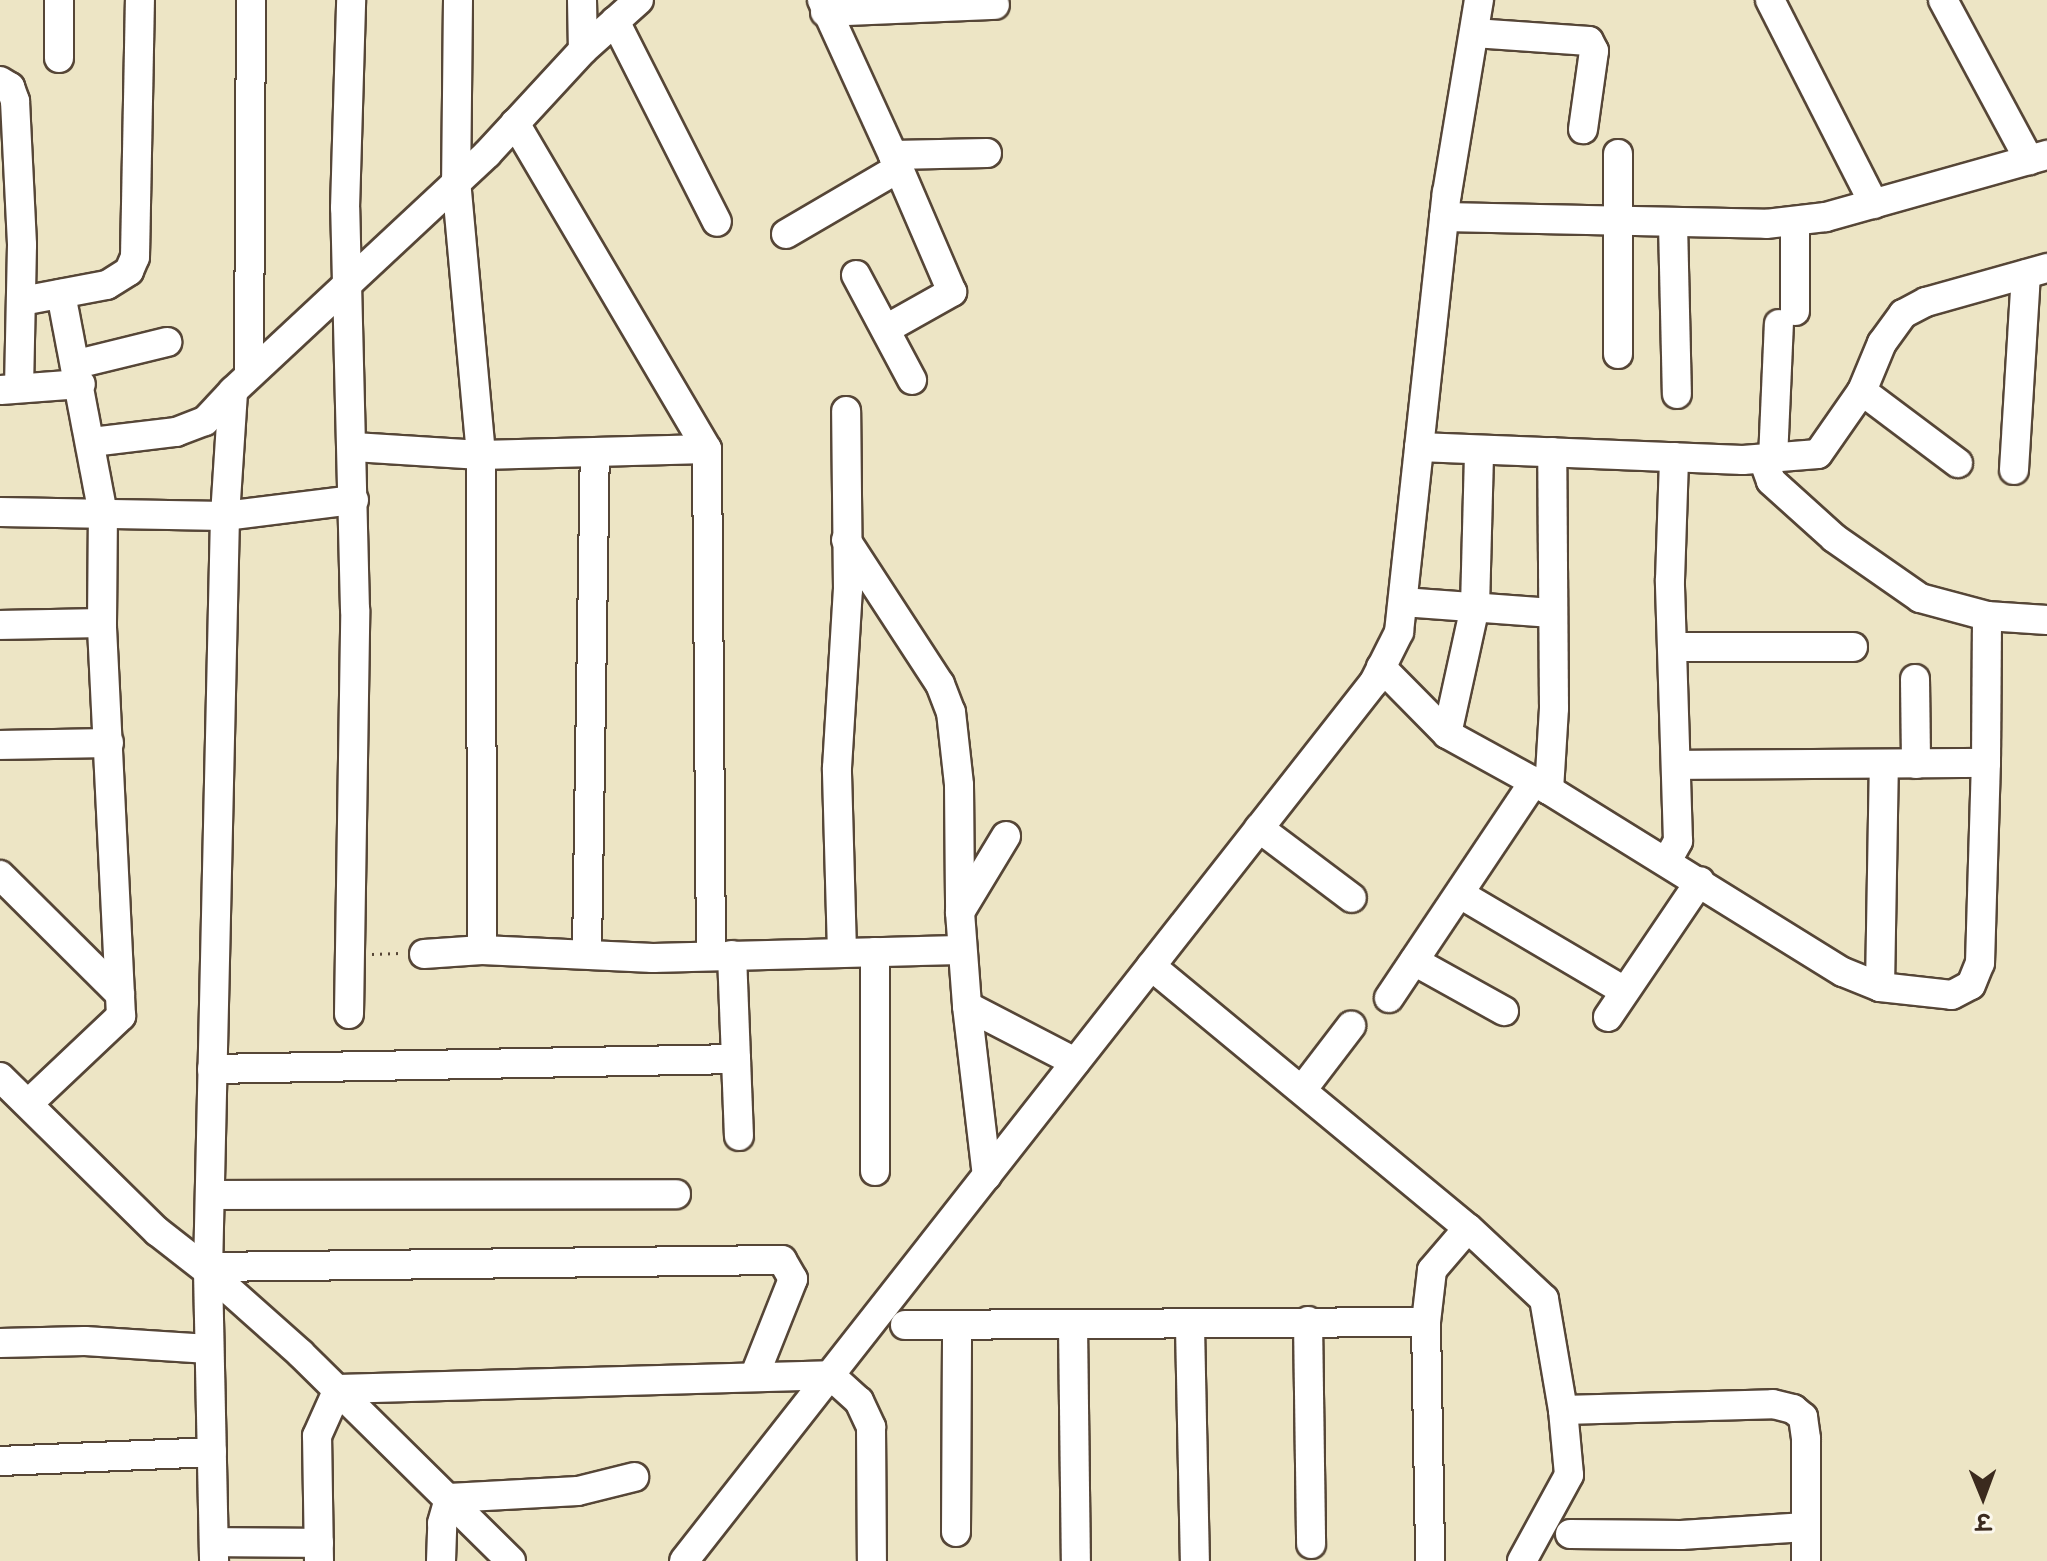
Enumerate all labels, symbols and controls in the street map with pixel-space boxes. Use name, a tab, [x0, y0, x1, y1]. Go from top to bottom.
north arrow	[1943, 1457, 2023, 1537]
text: उ	[1976, 1507, 1991, 1536]

